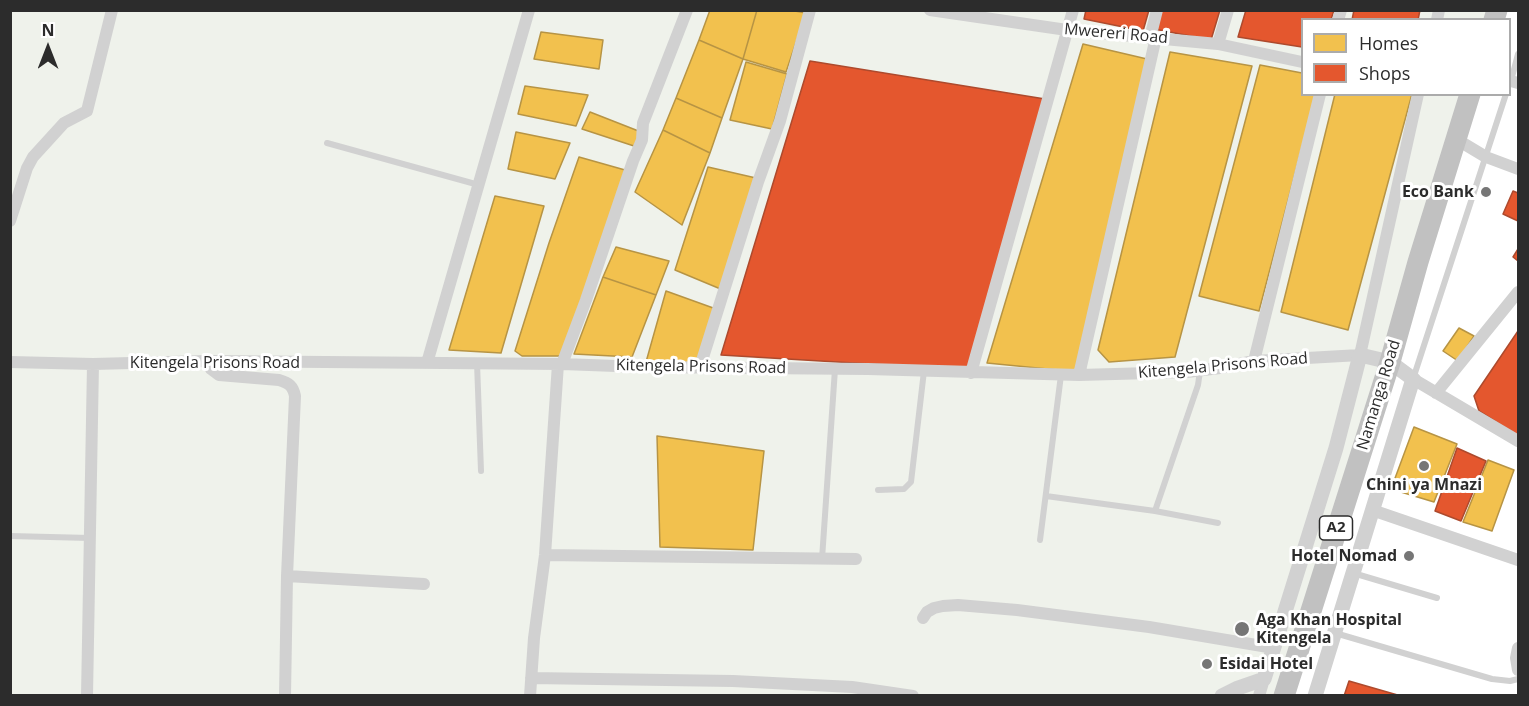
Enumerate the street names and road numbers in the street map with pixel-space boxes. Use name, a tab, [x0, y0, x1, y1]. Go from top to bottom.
street label: Mwereri Road	[1063, 20, 1169, 48]
street label: Namanga Road	[1353, 338, 1405, 452]
street label: Kitengela Prisons Road	[1137, 349, 1309, 383]
street label: Kitengela Prisons Road	[130, 353, 300, 373]
street label: Kitengela Prisons Road	[616, 356, 786, 378]
road number: A2	[1320, 516, 1352, 540]

